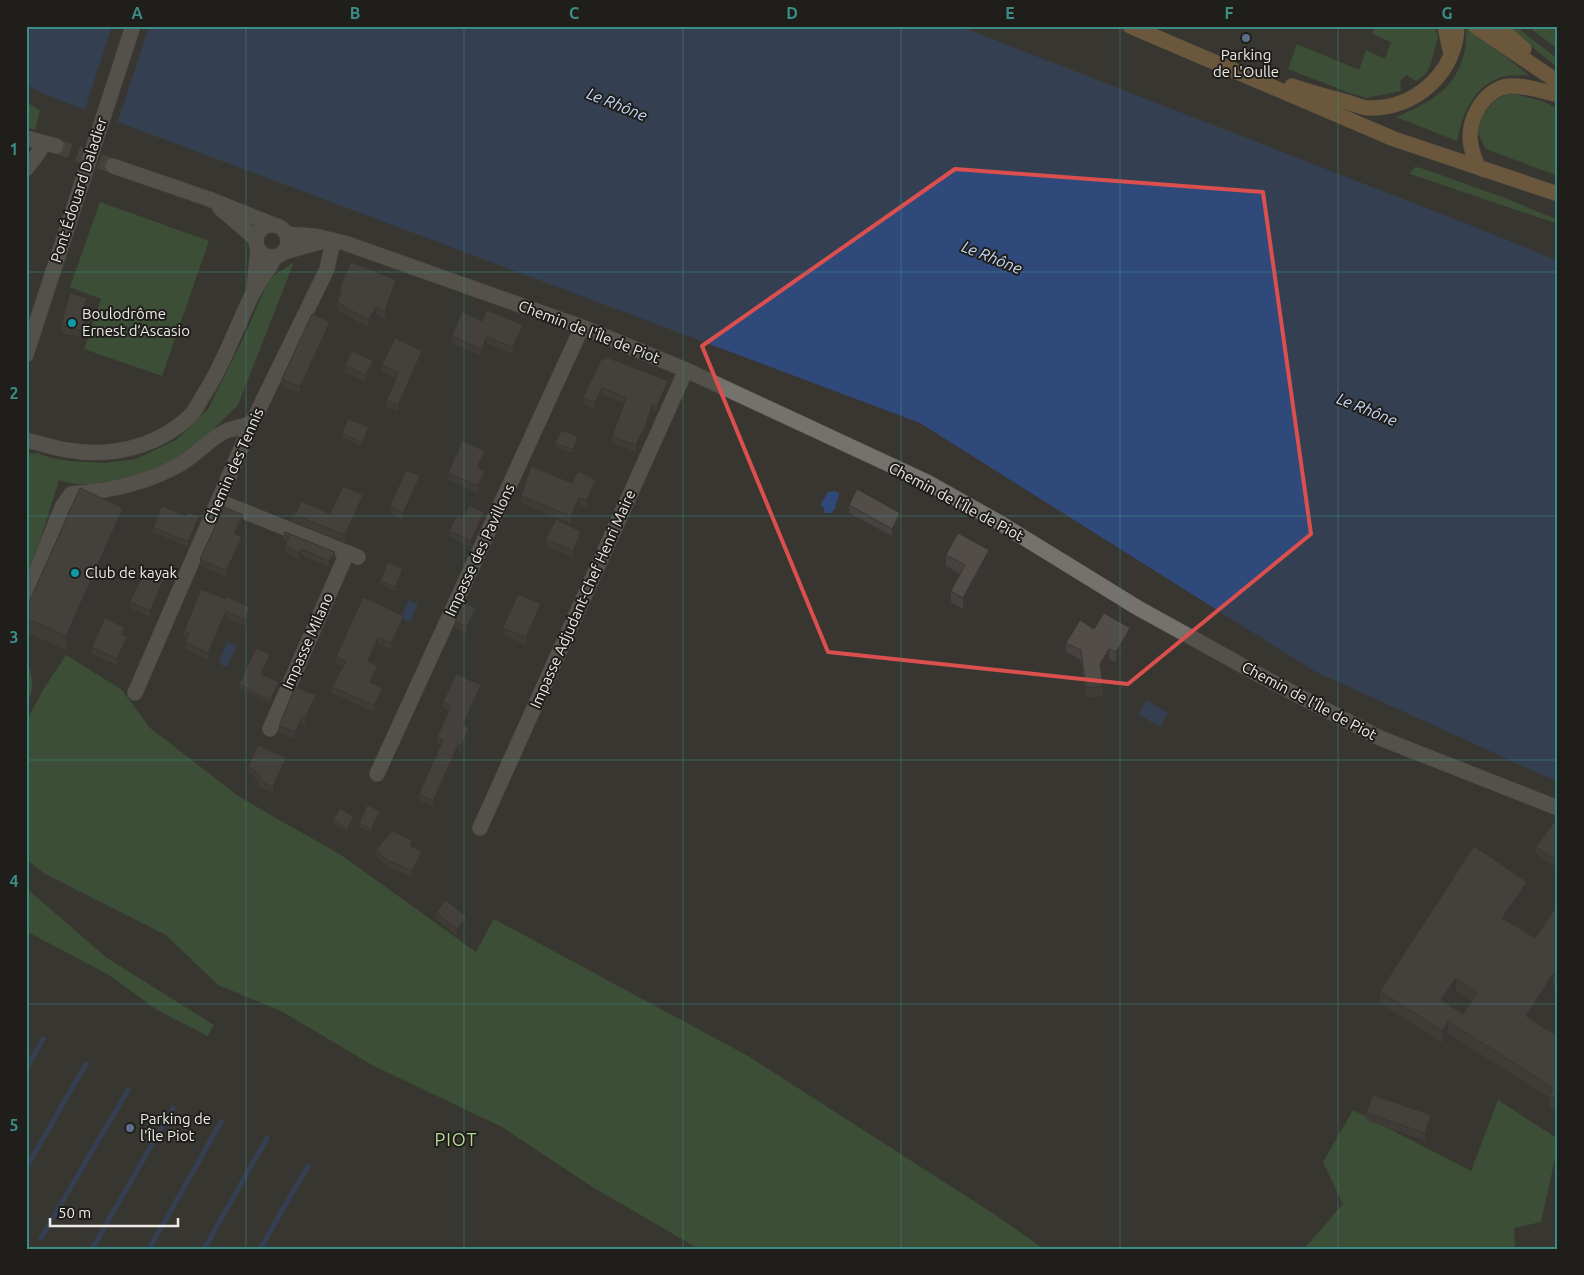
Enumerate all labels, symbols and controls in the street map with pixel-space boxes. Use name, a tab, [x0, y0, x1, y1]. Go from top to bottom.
text: A	[131, 4, 143, 22]
text: B	[350, 4, 360, 22]
text: C	[569, 4, 579, 22]
text: D	[786, 4, 798, 22]
text: E	[1005, 4, 1015, 22]
text: F	[1225, 4, 1234, 22]
text: G	[1441, 4, 1453, 22]
marker: Parking de L'Oulle	[1240, 32, 1252, 44]
place label: Parking de L'Oulle	[1213, 46, 1279, 80]
water label: Le Rhône	[584, 84, 650, 124]
street label: Pont Édouard Daladier	[47, 115, 110, 265]
text: 1	[9, 140, 19, 158]
water label: Le Rhône	[959, 237, 1025, 277]
street label: Chemin de l'Île de Piot	[516, 297, 662, 366]
place label: Boulodrôme Ernest d’Ascasio	[82, 305, 190, 339]
marker: Boulodrôme Ernest d’Ascasio	[66, 317, 78, 329]
text: 2	[9, 384, 19, 402]
water label: Le Rhône	[1334, 389, 1400, 429]
street label: Chemin des Tennis	[200, 405, 267, 526]
street label: Chemin de l'Île de Piot	[886, 459, 1027, 544]
street label: Impasse des Pavillons	[441, 481, 518, 619]
street label: Impasse Adjudant-Chef Henri Maire	[527, 487, 639, 711]
place label: Club de kayak	[85, 564, 178, 581]
marker: Club de kayak	[69, 567, 81, 579]
street label: Impasse Milano	[279, 590, 336, 692]
text: 3	[9, 628, 19, 646]
street label: Chemin de l'Île de Piot	[1239, 658, 1380, 743]
text: 4	[9, 872, 19, 890]
place label: Parking de l'Île Piot	[140, 1110, 211, 1144]
text: 5	[9, 1116, 19, 1134]
marker: Parking de l'Île Piot	[124, 1122, 136, 1134]
district label: PIOT	[434, 1129, 478, 1149]
scale bar	[50, 1195, 178, 1227]
text: 50 m	[58, 1204, 91, 1221]

